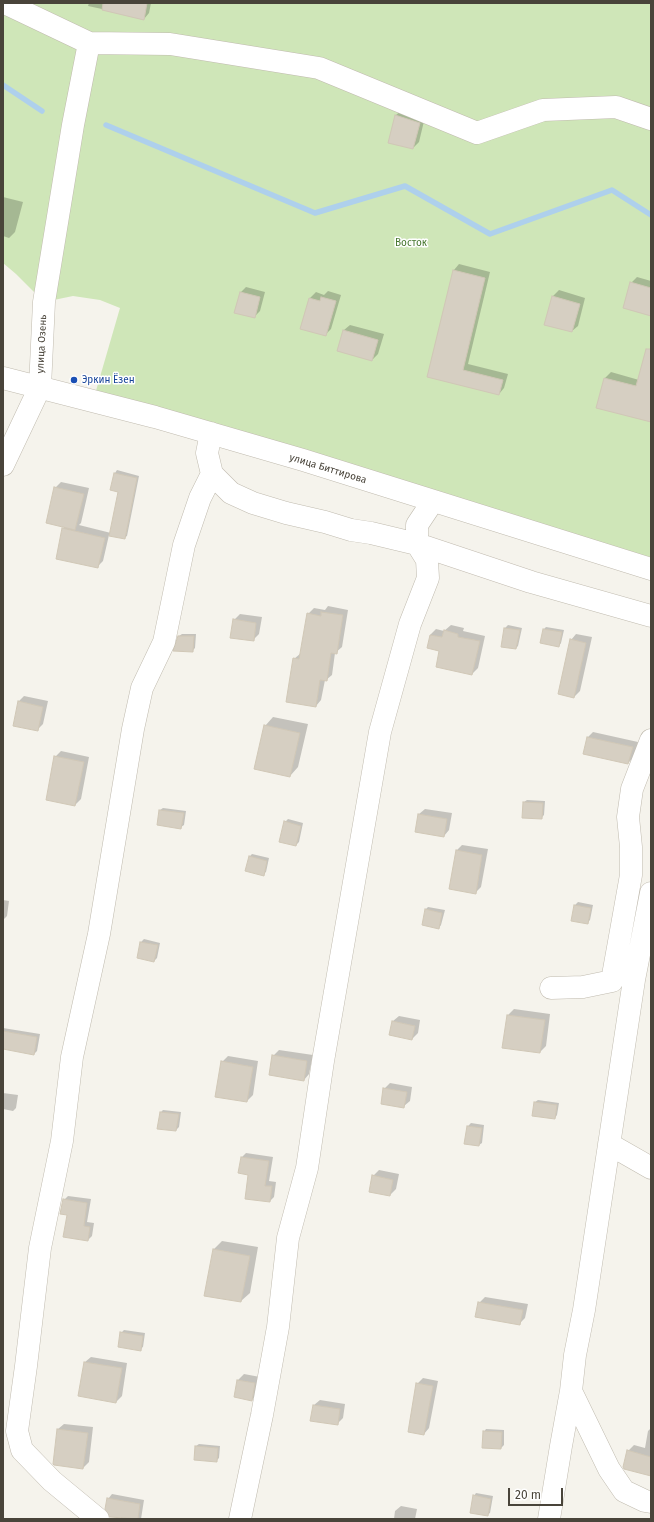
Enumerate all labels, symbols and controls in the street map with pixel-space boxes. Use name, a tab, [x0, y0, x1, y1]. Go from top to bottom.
park label: Восток	[395, 237, 427, 249]
street label: улица Озень	[34, 314, 50, 374]
place label: Эркин Ёзен	[82, 374, 135, 386]
marker: Эркин Ёзен	[69, 375, 79, 385]
street label: улица Биттирова	[288, 452, 368, 486]
scale bar	[510, 1480, 565, 1506]
text: 20 m	[515, 1488, 541, 1502]

